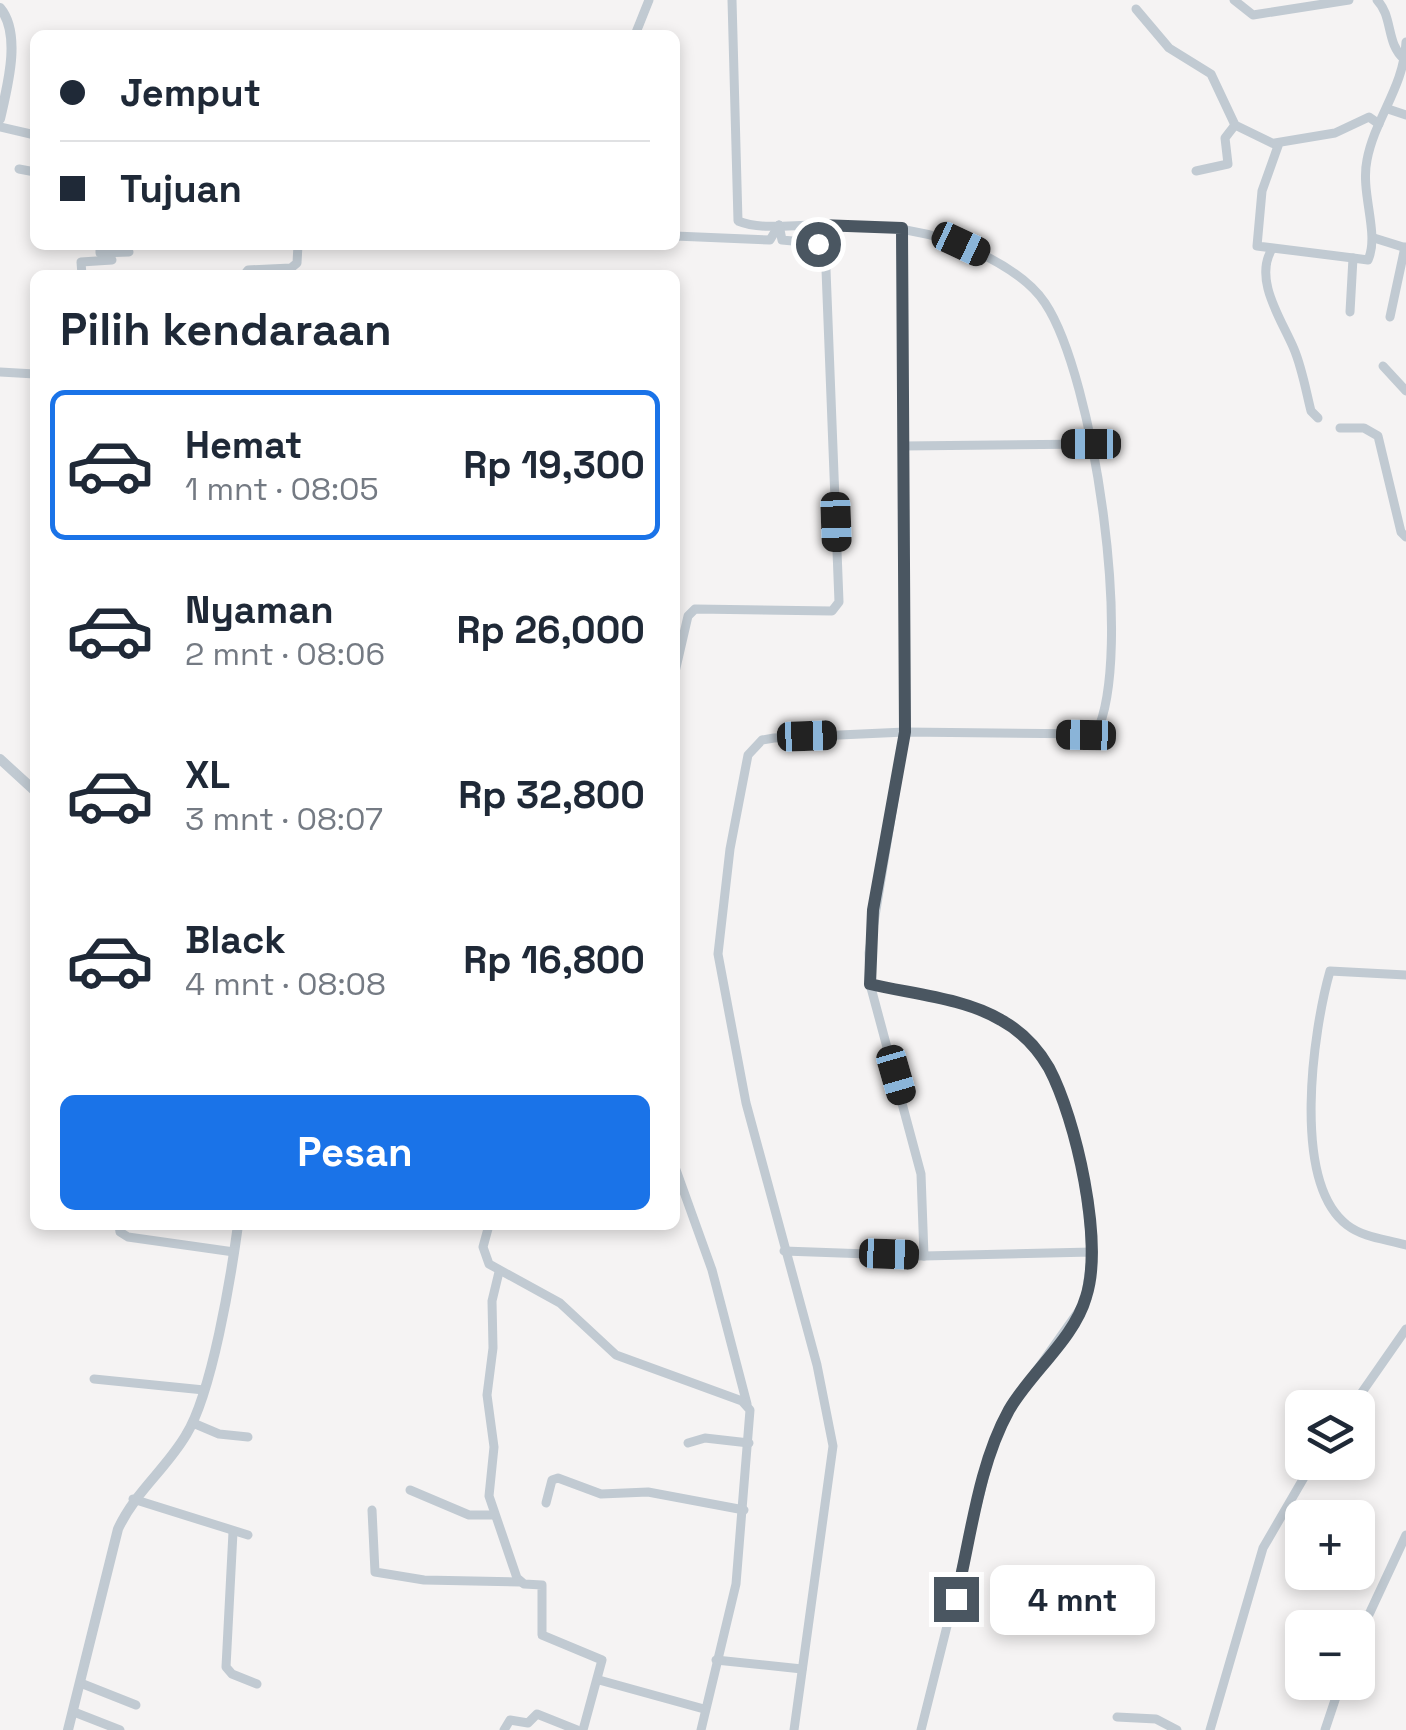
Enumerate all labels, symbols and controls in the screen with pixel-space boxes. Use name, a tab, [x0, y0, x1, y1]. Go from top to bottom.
text: Jemput	[120, 69, 261, 117]
text: Tujuan	[120, 165, 242, 213]
car	[927, 218, 995, 270]
route start	[796, 222, 841, 267]
text: Pilih kendaraan	[60, 301, 392, 358]
icon: car	[65, 420, 155, 510]
text: Hemat	[185, 421, 302, 469]
car	[1061, 429, 1121, 459]
text: Rp 19,300	[463, 441, 645, 489]
text: 1 mnt · 08:05	[185, 469, 379, 509]
car	[820, 491, 852, 553]
icon: car	[65, 585, 155, 675]
text: Nyaman	[185, 586, 334, 634]
text: Rp 26,000	[457, 606, 645, 654]
text: 2 mnt · 08:06	[185, 634, 385, 674]
car	[1056, 719, 1116, 751]
car	[776, 720, 838, 752]
icon: car	[65, 750, 155, 840]
text: XL	[185, 751, 230, 799]
text: Rp 32,800	[458, 771, 645, 819]
text: 3 mnt · 08:07	[185, 799, 383, 839]
icon: car	[65, 915, 155, 1005]
text: Black	[185, 916, 286, 964]
text: Rp 16,800	[463, 936, 645, 984]
text: 4 mnt · 08:08	[185, 964, 386, 1004]
car	[873, 1042, 919, 1108]
button: Pesan	[60, 1095, 650, 1210]
car	[858, 1238, 920, 1270]
map controls	[1285, 1390, 1375, 1700]
button: layers	[1285, 1390, 1375, 1480]
button: +	[1285, 1500, 1375, 1590]
callout: 4 mnt	[991, 1564, 1156, 1634]
route end	[934, 1577, 979, 1622]
text: 4 mnt	[1028, 1580, 1117, 1620]
button: −	[1285, 1610, 1375, 1700]

